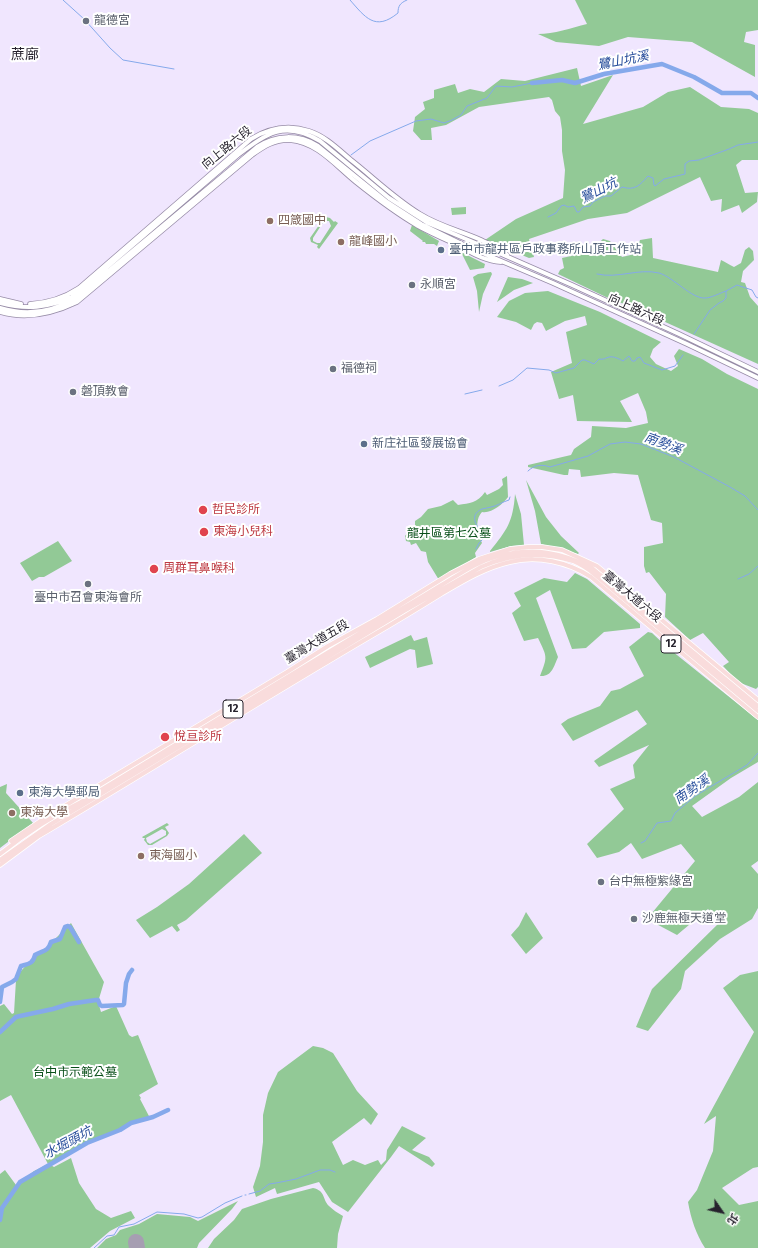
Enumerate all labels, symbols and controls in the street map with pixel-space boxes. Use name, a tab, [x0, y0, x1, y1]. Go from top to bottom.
place label: 龍德宮	[94, 14, 130, 28]
marker: 龍德宮	[81, 16, 91, 26]
district label: 蔗廍	[11, 47, 39, 63]
water label: 鷺山坑溪	[596, 48, 650, 74]
street label: 向上路六段	[199, 124, 255, 172]
water label: 鷺山坑	[578, 175, 620, 207]
place label: 四箴國中	[278, 214, 326, 228]
marker: 四箴國中	[265, 216, 275, 226]
place label: 龍峰國小	[349, 235, 397, 249]
marker: 龍峰國小	[336, 237, 346, 247]
place label: 臺中市龍井區戶政事務所山頂工作站	[449, 243, 641, 257]
marker: 臺中市龍井區戶政事務所山頂工作站	[436, 245, 446, 255]
place label: 永順宮	[420, 278, 456, 292]
marker: 永順宮	[407, 280, 417, 290]
street label: 向上路六段	[606, 291, 666, 329]
place label: 福德祠	[341, 362, 377, 376]
marker: 福德祠	[328, 364, 338, 374]
place label: 磐頂教會	[81, 385, 129, 399]
marker: 磐頂教會	[68, 387, 78, 397]
water label: 南勢溪	[642, 430, 684, 458]
place label: 新庄社區發展協會	[372, 437, 468, 451]
marker: 新庄社區發展協會	[359, 439, 369, 449]
place label: 哲民診所	[212, 503, 260, 517]
marker: 哲民診所	[197, 504, 209, 516]
place label: 東海小兒科	[213, 525, 273, 539]
marker: 東海小兒科	[198, 526, 210, 538]
park label: 龍井區第七公墓	[407, 527, 491, 541]
place label: 周群耳鼻喉科	[163, 562, 235, 576]
marker: 周群耳鼻喉科	[148, 563, 160, 575]
street label: 臺灣大道六段	[600, 568, 664, 626]
marker: 臺中市召會東海會所	[83, 579, 93, 589]
place label: 臺中市召會東海會所	[34, 591, 142, 605]
street label: 臺灣大道五段	[282, 617, 352, 667]
road number: 12	[661, 635, 681, 653]
road number: 12	[223, 700, 243, 718]
place label: 悅亘診所	[174, 730, 222, 744]
marker: 悅亘診所	[159, 731, 171, 743]
water label: 南勢溪	[672, 772, 712, 808]
place label: 東海大學郵局	[28, 786, 100, 800]
marker: 東海大學郵局	[15, 788, 25, 798]
place label: 東海大學	[20, 806, 68, 820]
marker: 東海大學	[7, 808, 17, 818]
place label: 東海國小	[149, 849, 197, 863]
marker: 東海國小	[136, 851, 146, 861]
place label: 台中無極紫緣宮	[609, 875, 693, 889]
marker: 台中無極紫緣宮	[596, 877, 606, 887]
place label: 沙鹿無極天道堂	[642, 912, 726, 926]
marker: 沙鹿無極天道堂	[629, 914, 639, 924]
park label: 台中市示範公墓	[33, 1066, 117, 1080]
water label: 水堀頭坑	[41, 1124, 95, 1162]
north arrow	[702, 1192, 742, 1232]
text: 北	[724, 1211, 741, 1227]

